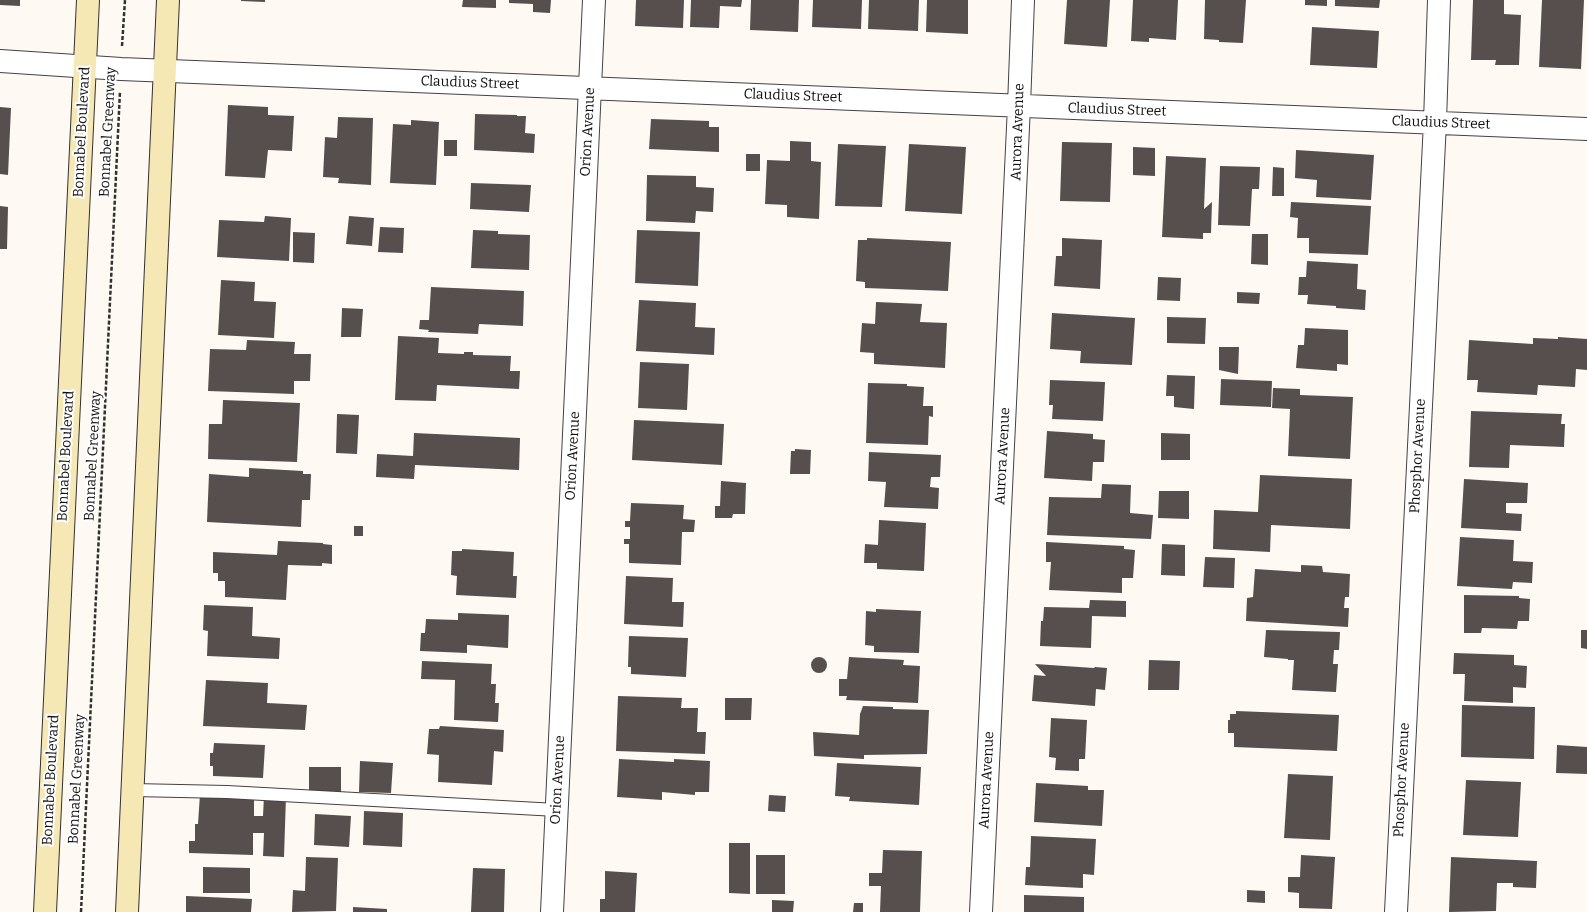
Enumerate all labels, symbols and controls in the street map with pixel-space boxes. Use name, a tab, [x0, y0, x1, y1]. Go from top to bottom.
street label: Bonnabel Boulevard	[70, 66, 94, 198]
street label: Bonnabel Greenway	[96, 66, 120, 198]
street label: Claudius Street	[420, 73, 520, 93]
street label: Aurora Avenue	[1008, 83, 1028, 181]
street label: Claudius Street	[743, 86, 843, 106]
street label: Orion Avenue	[577, 87, 599, 177]
street label: Claudius Street	[1067, 100, 1167, 120]
street label: Claudius Street	[1391, 113, 1491, 133]
street label: Bonnabel Boulevard	[54, 390, 78, 522]
street label: Bonnabel Greenway	[81, 390, 105, 522]
street label: Phosphor Avenue	[1407, 398, 1429, 514]
street label: Aurora Avenue	[992, 407, 1014, 505]
street label: Orion Avenue	[562, 411, 584, 501]
street label: Bonnabel Greenway	[65, 713, 89, 845]
street label: Bonnabel Boulevard	[39, 714, 63, 846]
street label: Phosphor Avenue	[1391, 722, 1413, 838]
street label: Aurora Avenue	[976, 731, 998, 829]
street label: Orion Avenue	[547, 735, 569, 825]

